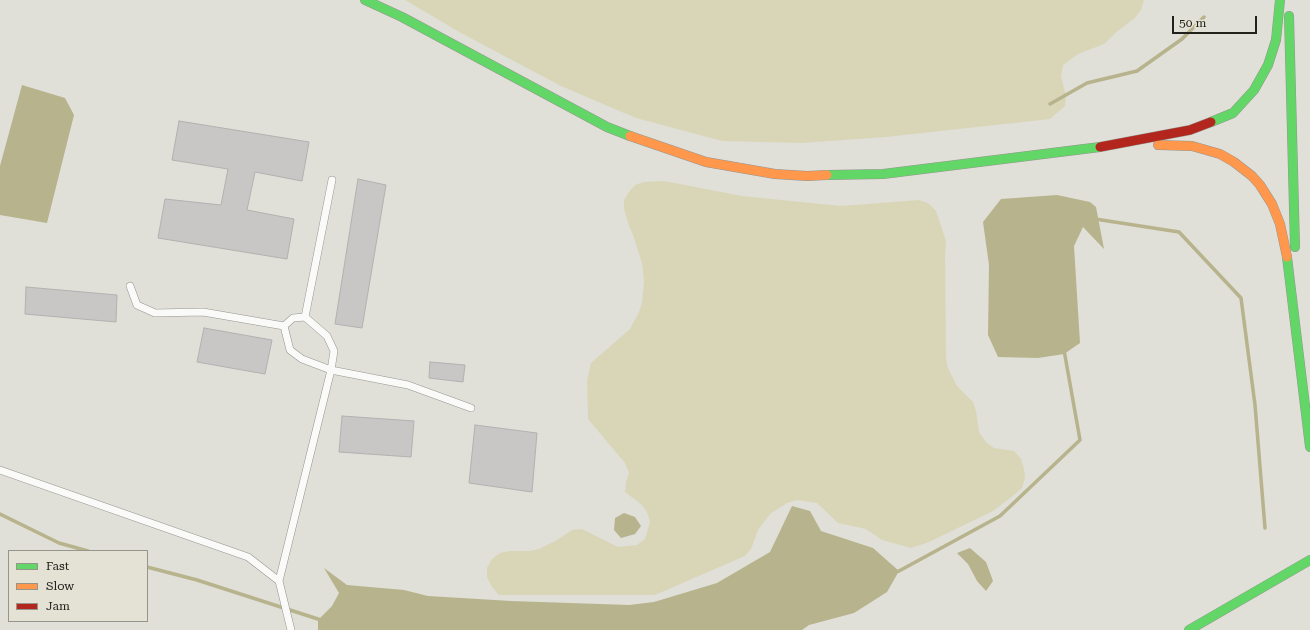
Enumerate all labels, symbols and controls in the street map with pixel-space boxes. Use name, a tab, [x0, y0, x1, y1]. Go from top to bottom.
scale bar	[1174, 8, 1259, 34]
text: 50 m	[1179, 16, 1206, 30]
legend	[8, 550, 148, 622]
text: Fast	[46, 559, 69, 573]
text: Slow	[46, 579, 74, 593]
text: Jam	[46, 599, 70, 613]

